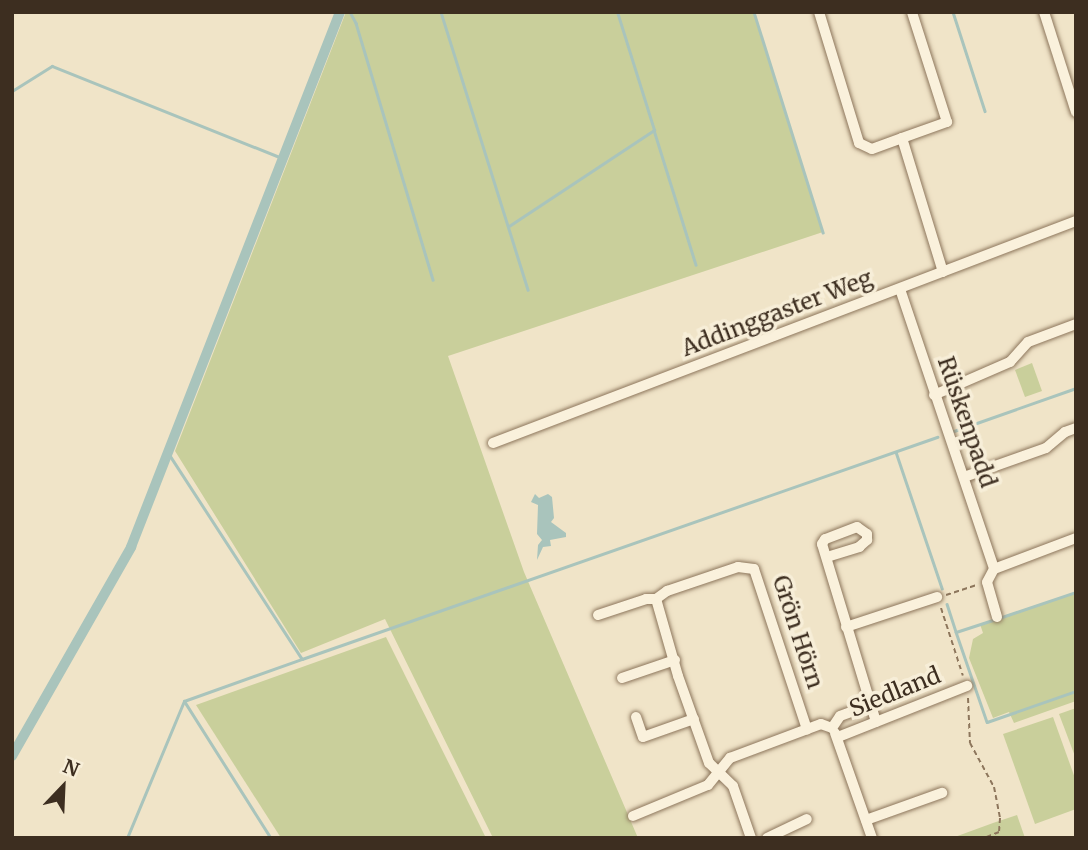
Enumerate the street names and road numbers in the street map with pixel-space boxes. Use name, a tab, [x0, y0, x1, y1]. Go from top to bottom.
street label: Addinggaster Weg	[678, 264, 876, 362]
street label: Rüskenpadd	[932, 353, 1002, 491]
street label: Grön Hörn	[767, 572, 829, 692]
street label: Siedland	[845, 661, 945, 723]

